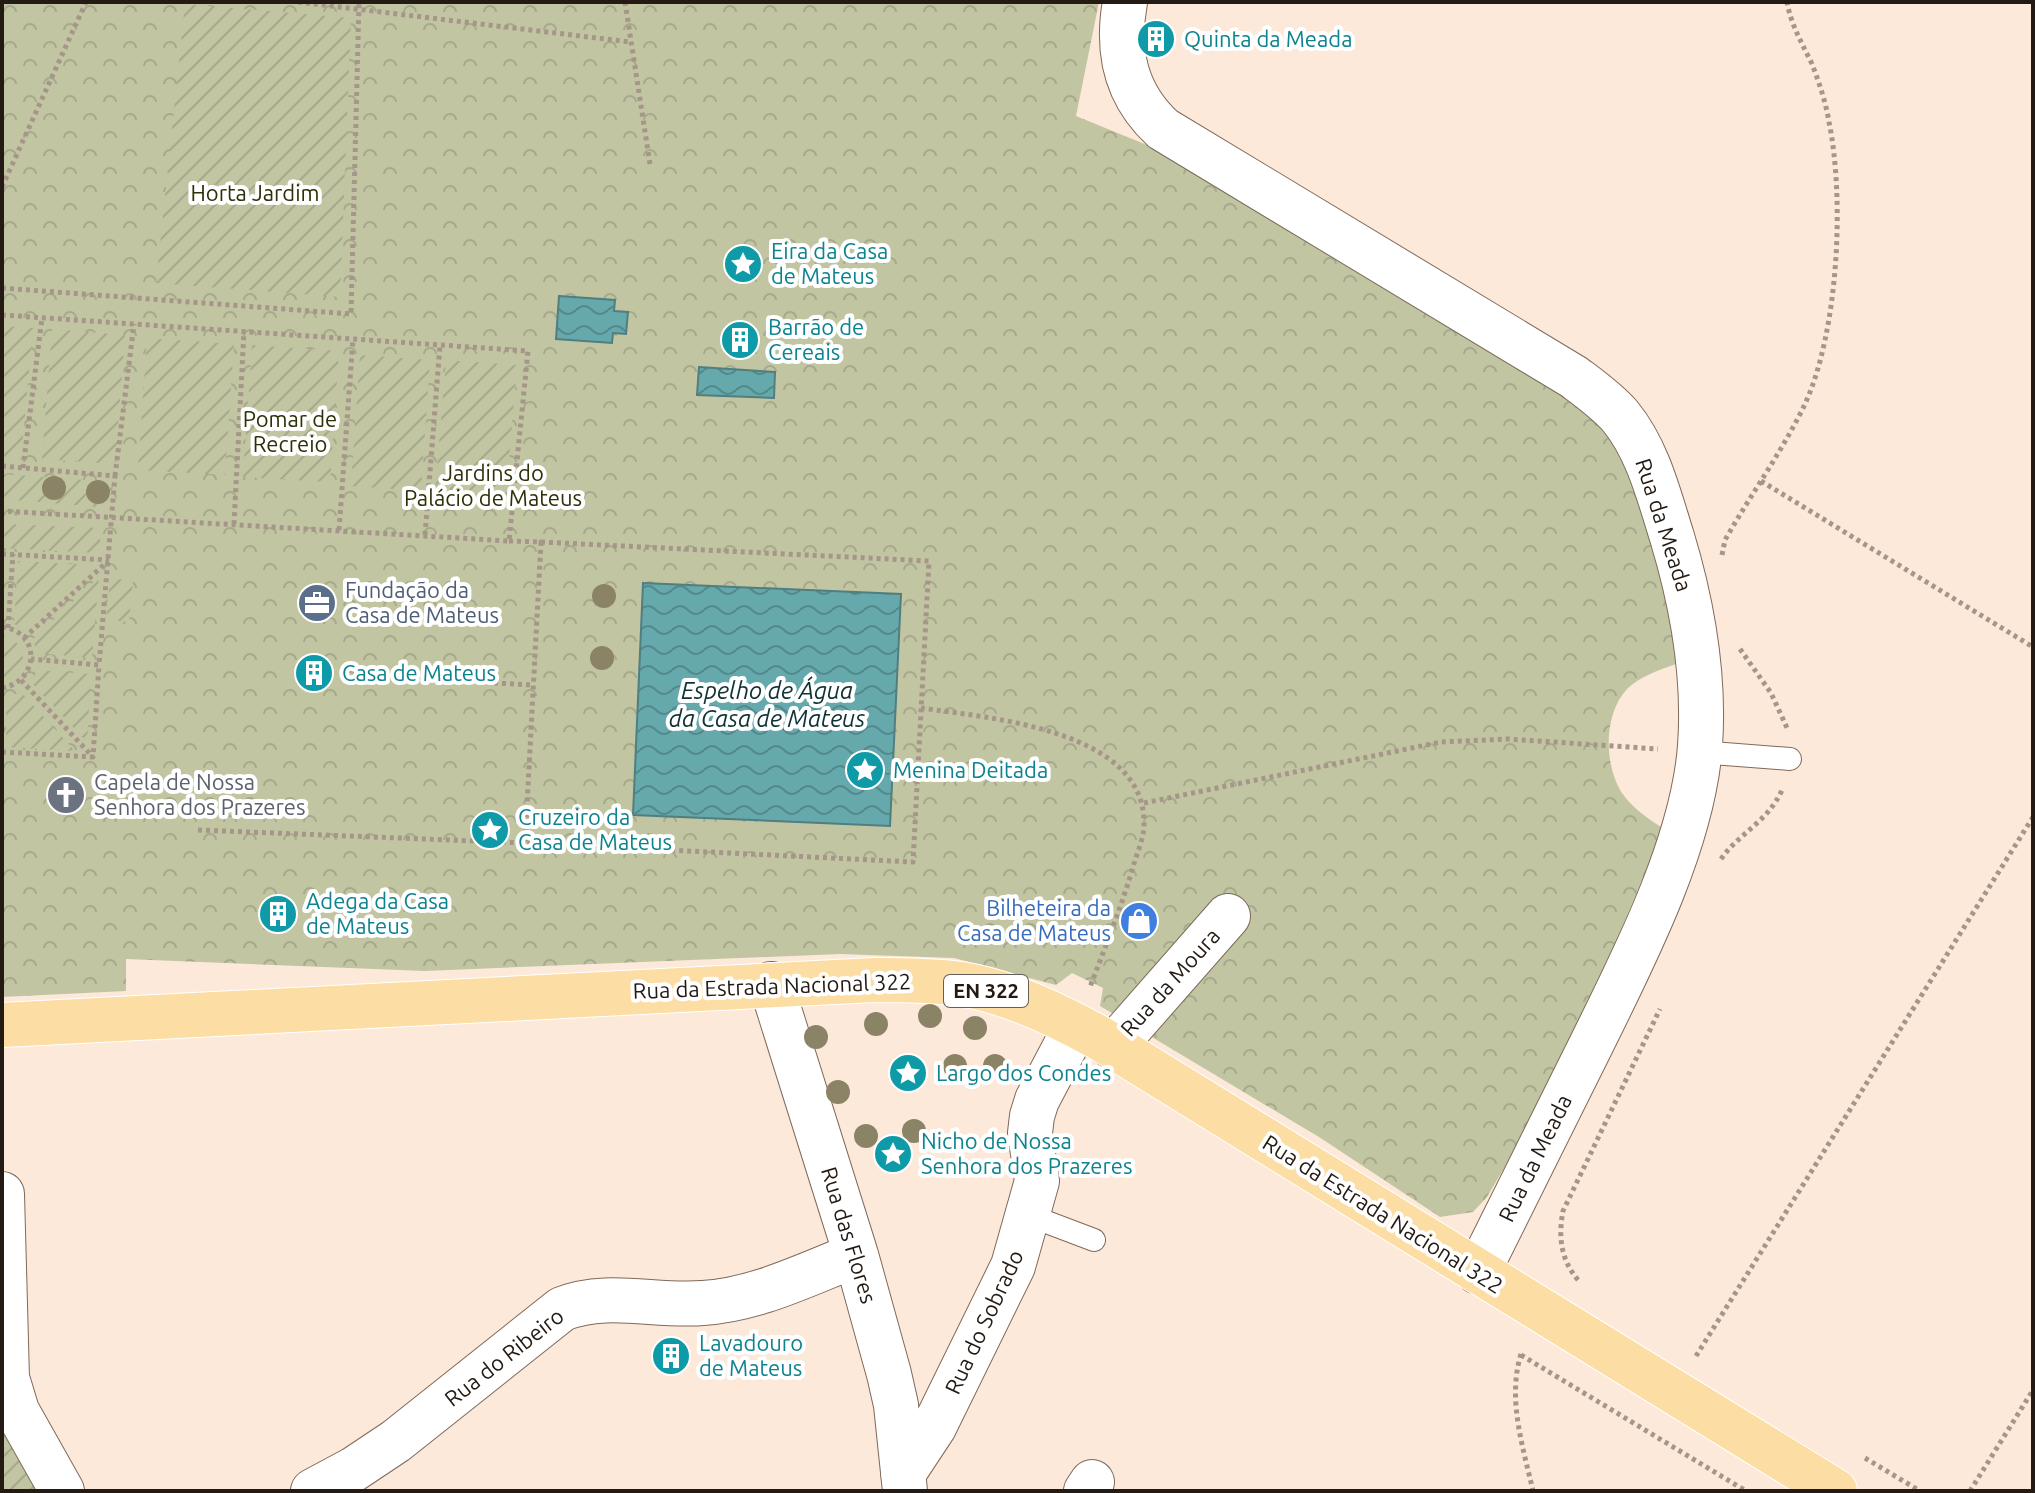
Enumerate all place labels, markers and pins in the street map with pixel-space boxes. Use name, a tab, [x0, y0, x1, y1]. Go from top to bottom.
building icon: Quinta da Meada	[1135, 18, 1177, 60]
place label: Quinta da Meada	[1184, 26, 1352, 51]
place label: Eira da Casa de Mateus	[771, 238, 888, 288]
place icon: Eira da Casa de Mateus	[722, 243, 764, 285]
place label: Barrão de Cereais	[768, 314, 864, 364]
building icon: Barrão de Cereais	[719, 319, 761, 361]
place label: Fundação da Casa de Mateus	[345, 577, 499, 627]
office icon: Fundação da Casa de Mateus	[296, 582, 338, 624]
building icon: Casa de Mateus	[293, 652, 335, 694]
place label: Casa de Mateus	[342, 660, 496, 685]
place icon: Menina Deitada	[844, 749, 886, 791]
place label: Menina Deitada	[893, 757, 1048, 782]
place label: Capela de Nossa Senhora dos Prazeres	[94, 769, 306, 819]
church icon: Capela de Nossa Senhora dos Prazeres	[45, 774, 87, 816]
place label: Cruzeiro da Casa de Mateus	[518, 804, 672, 854]
place icon: Cruzeiro da Casa de Mateus	[469, 809, 511, 851]
place label: Adega da Casa de Mateus	[306, 888, 449, 938]
building icon: Adega da Casa de Mateus	[257, 893, 299, 935]
place label: Bilheteira da Casa de Mateus	[957, 895, 1111, 945]
shop icon: Bilheteira da Casa de Mateus	[1118, 900, 1160, 942]
place icon: Largo dos Condes	[887, 1052, 929, 1094]
place label: Largo dos Condes	[936, 1060, 1111, 1085]
place label: Nicho de Nossa Senhora dos Prazeres	[921, 1128, 1133, 1178]
place icon: Nicho de Nossa Senhora dos Prazeres	[872, 1133, 914, 1175]
place label: Lavadouro de Mateus	[699, 1330, 803, 1380]
building icon: Lavadouro de Mateus	[650, 1335, 692, 1377]

